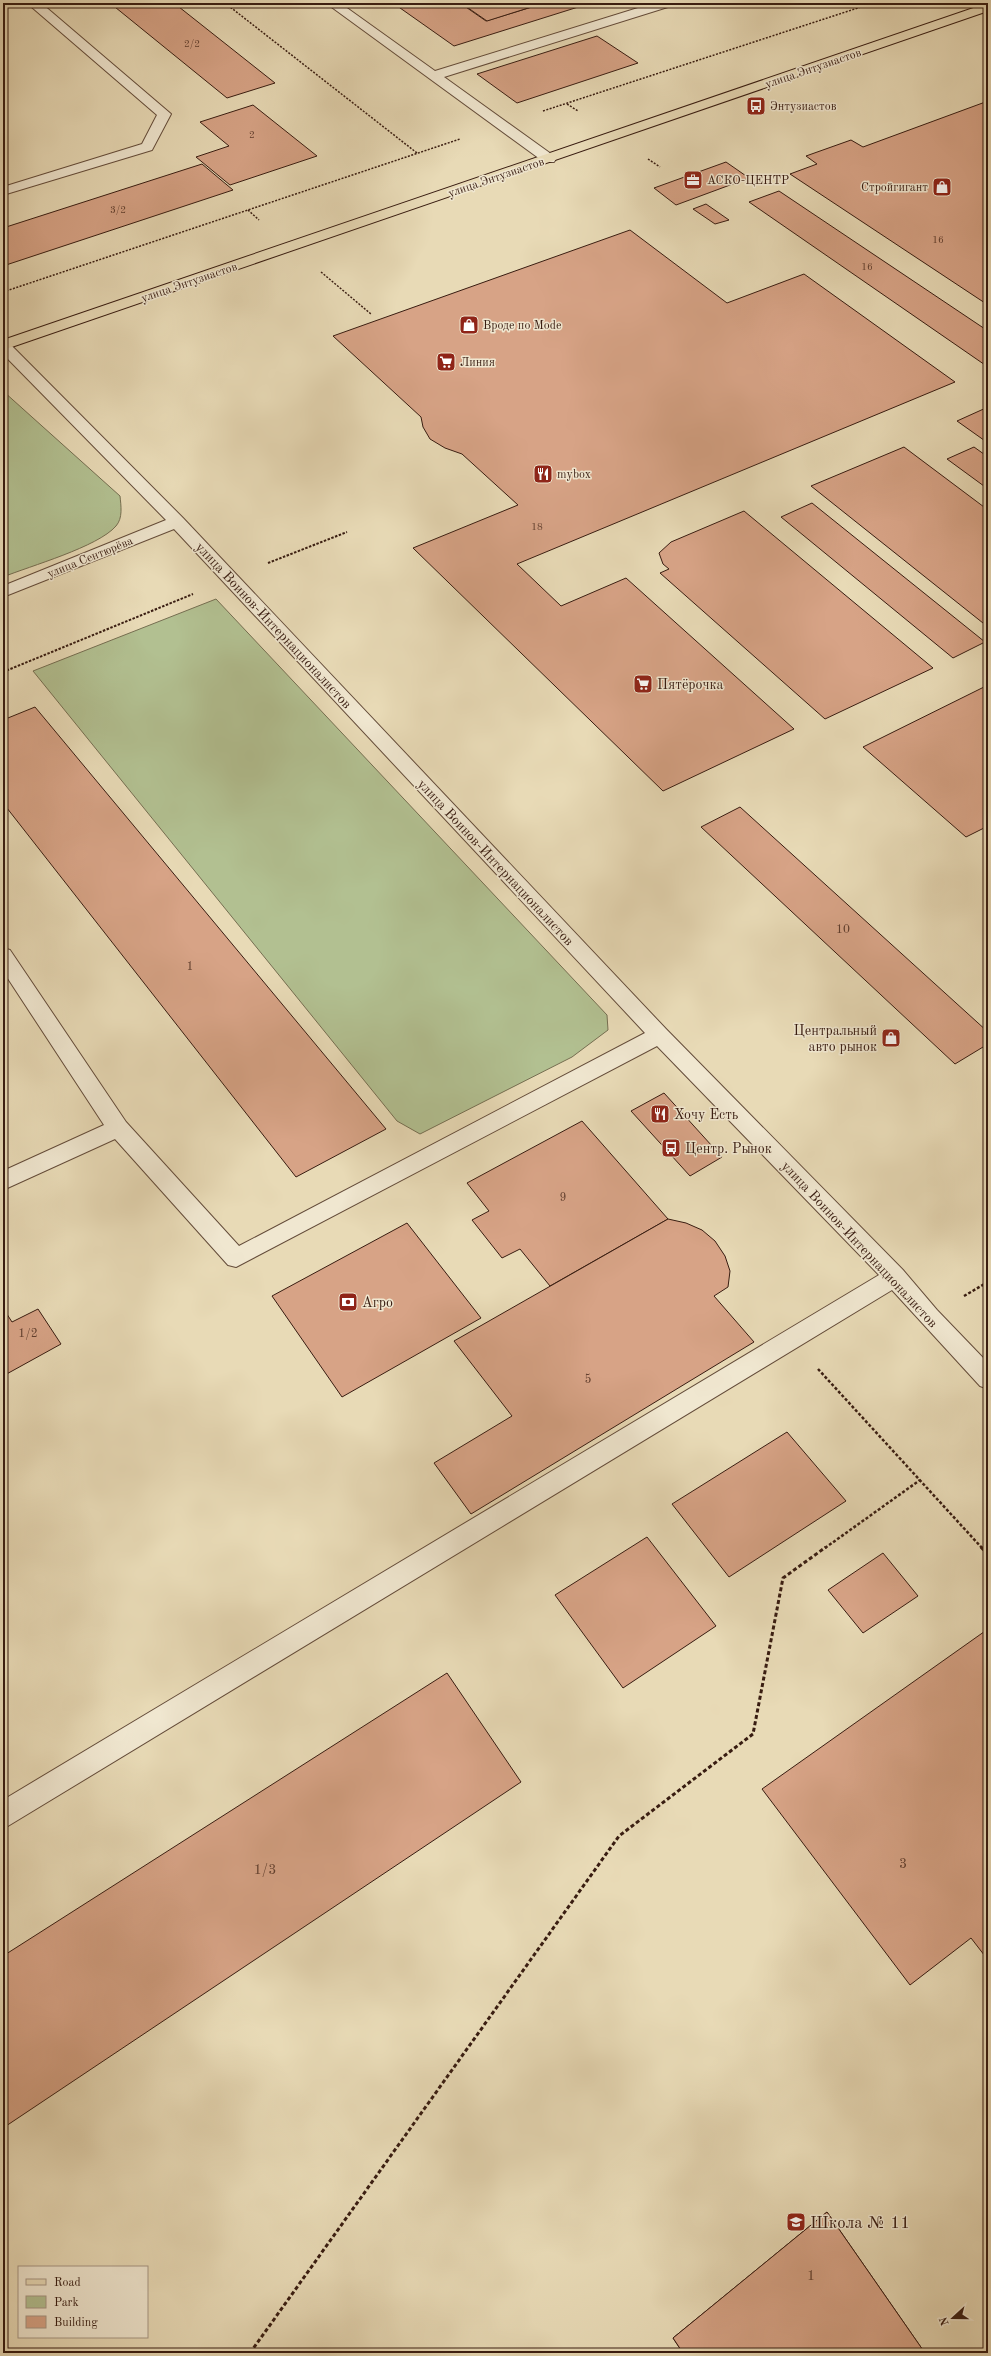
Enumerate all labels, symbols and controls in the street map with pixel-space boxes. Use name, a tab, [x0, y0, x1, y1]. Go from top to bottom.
house number: 2/2	[184, 39, 200, 49]
street label: улица Энтузиастов	[764, 47, 863, 91]
bus stop icon: Энтузиастов	[745, 95, 767, 117]
place label: Энтузиастов	[770, 101, 837, 113]
house number: 2	[249, 130, 255, 140]
street label: улица Энтузиастов	[447, 156, 546, 200]
office icon: АСКО-ЦЕНТР	[682, 169, 704, 191]
place label: АСКО-ЦЕНТР	[707, 175, 789, 187]
shop icon: Стройгигант	[931, 176, 953, 198]
place label: Стройгигант	[861, 182, 928, 194]
house number: 3/2	[110, 205, 126, 215]
house number: 16	[932, 235, 944, 245]
street label: улица Энтузиастов	[140, 261, 239, 305]
house number: 16	[861, 262, 873, 272]
shop icon: Вроде по Mode	[458, 314, 480, 336]
place label: Вроде по Mode	[483, 320, 562, 332]
supermarket icon: Линия	[435, 351, 457, 373]
place label: Линия	[460, 357, 495, 369]
restaurant icon: mybox	[532, 463, 554, 485]
place label: mybox	[557, 469, 591, 481]
house number: 18	[531, 522, 543, 532]
street label: улица Сентюрёва	[46, 535, 135, 581]
street label: улица Воинов-Интернационалистов	[193, 540, 354, 712]
supermarket icon: Пятёрочка	[632, 673, 654, 695]
place label: Пятёрочка	[657, 678, 724, 692]
street label: улица Воинов-Интернационалистов	[415, 777, 576, 949]
house number: 10	[836, 924, 850, 936]
house number: 1	[187, 961, 193, 973]
place label: Центральный авто рынок	[794, 1024, 877, 1054]
shop icon: Центральный авто рынок	[880, 1027, 902, 1049]
restaurant icon: Хочу Есть	[649, 1103, 671, 1125]
place label: Хочу Есть	[674, 1108, 739, 1122]
bus stop icon: Центр. Рынок	[660, 1137, 682, 1159]
place label: Центр. Рынок	[685, 1142, 772, 1156]
street label: улица Воинов-Интернационалистов	[779, 1159, 940, 1331]
house number: 9	[560, 1192, 566, 1204]
bank icon: Агро	[337, 1291, 359, 1313]
place label: Агро	[362, 1296, 393, 1310]
house number: 1/2	[18, 1328, 38, 1340]
house number: 5	[585, 1373, 592, 1386]
house number: 3	[899, 1857, 907, 1871]
house number: 1/3	[254, 1863, 276, 1877]
school or university icon: Школа № 11	[785, 2211, 807, 2233]
place label: Школа № 11	[810, 2215, 910, 2232]
legend	[18, 2266, 148, 2338]
house number: 1	[807, 2269, 815, 2283]
text: Road	[54, 2277, 81, 2289]
text: Park	[54, 2297, 79, 2309]
north arrow	[933, 2298, 973, 2338]
text: N	[938, 2315, 952, 2327]
text: Building	[54, 2317, 98, 2329]

